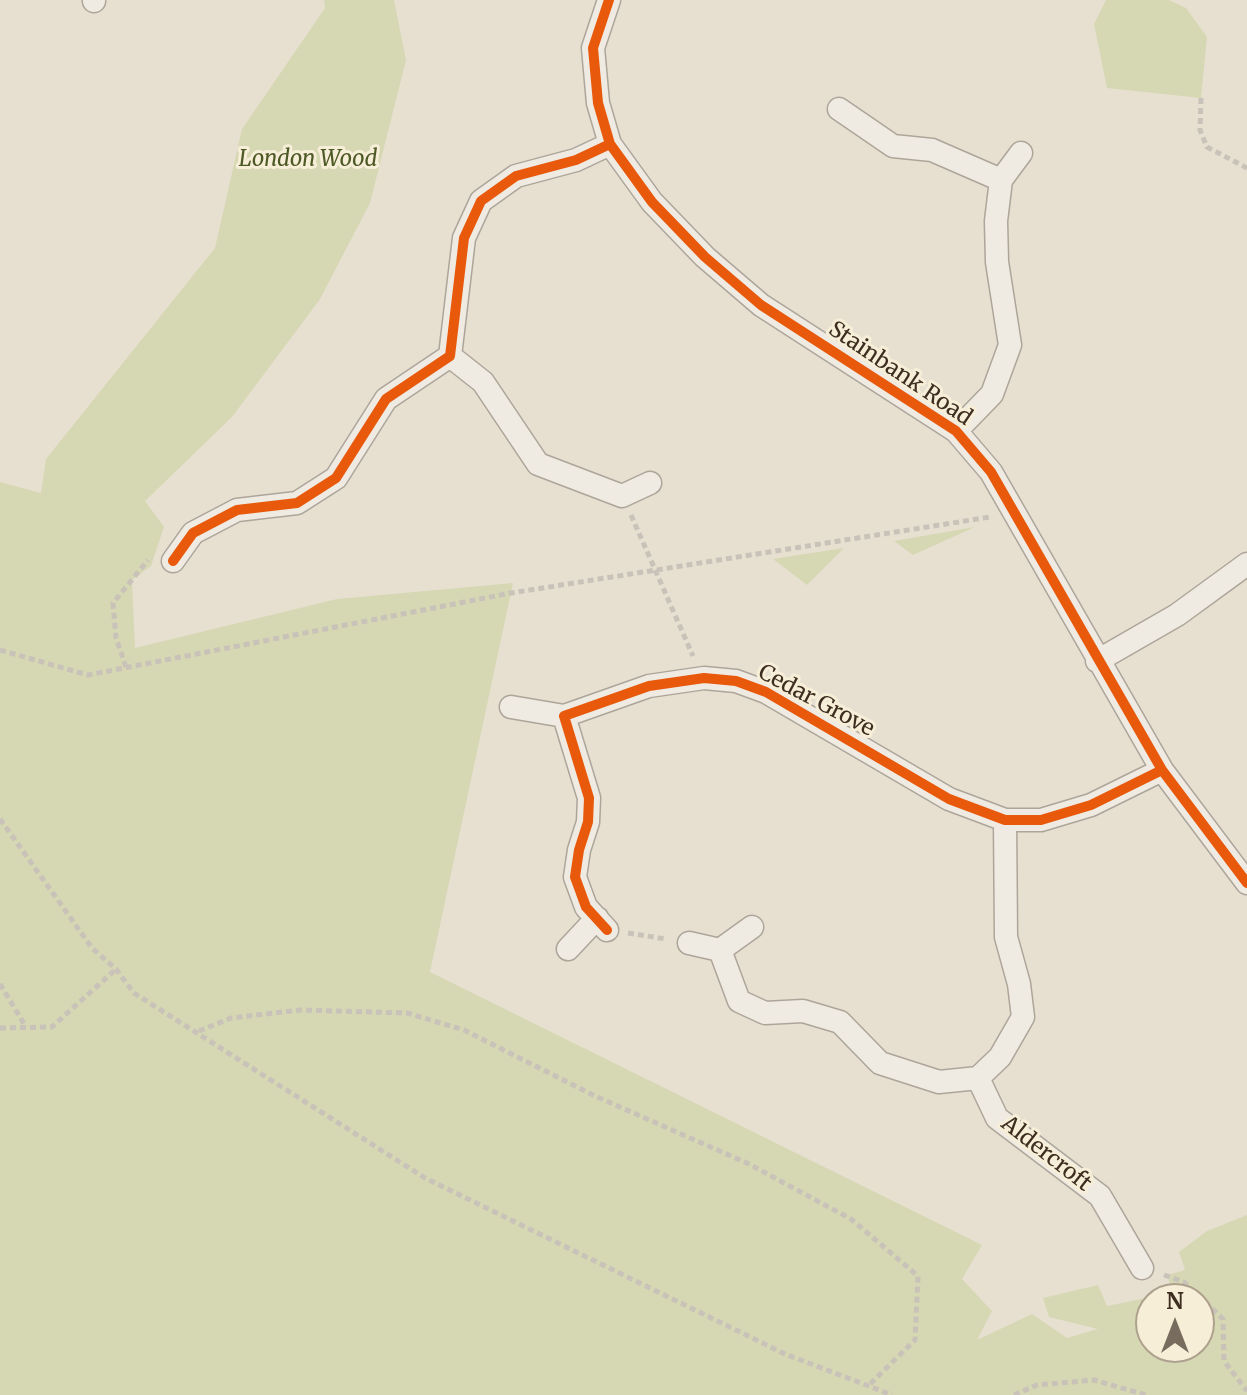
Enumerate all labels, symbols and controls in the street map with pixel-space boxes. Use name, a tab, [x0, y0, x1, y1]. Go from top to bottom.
park label: London Wood	[239, 147, 377, 173]
street label: Stainbank Road	[823, 316, 977, 432]
street label: Cedar Grove	[753, 659, 879, 743]
street label: Aldercroft	[996, 1111, 1096, 1197]
north arrow	[1135, 1283, 1215, 1363]
text: N	[1166, 1287, 1184, 1315]

